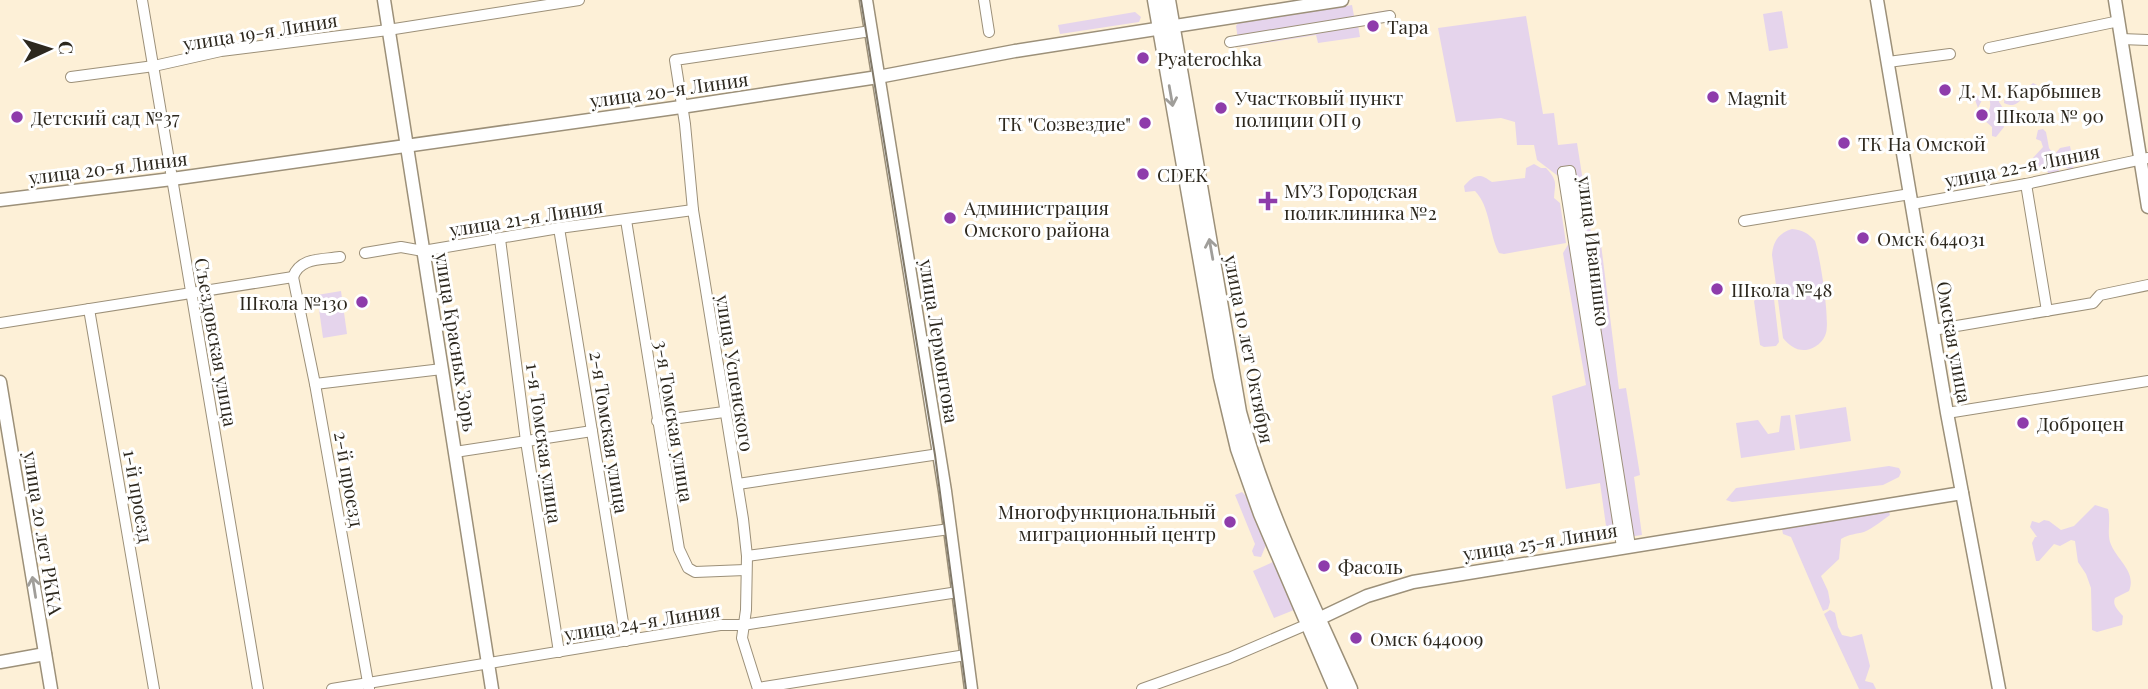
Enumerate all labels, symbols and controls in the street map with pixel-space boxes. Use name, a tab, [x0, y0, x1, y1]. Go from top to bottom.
street label: улица 19-я Линия	[180, 6, 339, 56]
place label: Тара	[1387, 13, 1429, 39]
north arrow	[14, 14, 84, 84]
marker: Тара	[1365, 18, 1381, 34]
text: С	[54, 40, 80, 55]
place label: Pyaterochka	[1157, 45, 1263, 71]
marker: Pyaterochka	[1135, 50, 1151, 66]
street label: улица 20-я Линия	[587, 65, 750, 113]
place label: Д. М. Карбышев	[1959, 77, 2101, 103]
marker: Д. М. Карбышев	[1937, 82, 1953, 98]
one-way arrow	[1165, 84, 1178, 107]
place label: Участковый пункт полиции ОП 9	[1234, 84, 1403, 132]
place label: Magnit	[1727, 84, 1787, 110]
marker: Magnit	[1705, 89, 1721, 105]
marker: Участковый пункт полиции ОП 9	[1213, 100, 1229, 116]
place label: Школа № 90	[1996, 102, 2104, 128]
place label: Детский сад №37	[31, 104, 180, 130]
marker: Школа № 90	[1974, 107, 1990, 123]
marker: Детский сад №37	[9, 109, 25, 125]
place label: ТК "Созвездие"	[998, 110, 1131, 136]
marker: ТК "Созвездие"	[1137, 115, 1153, 131]
place label: ТК На Омской	[1858, 130, 1986, 156]
marker: ТК На Омской	[1836, 135, 1852, 151]
street label: улица 22-я Линия	[1941, 137, 2102, 193]
street label: улица 20-я Линия	[26, 144, 189, 190]
place label: CDEK	[1157, 161, 1208, 187]
marker: CDEK	[1135, 166, 1151, 182]
street label: улица Иванишко	[1573, 173, 1617, 328]
place label: МУЗ Городская поликлиника №2	[1284, 177, 1437, 225]
marker: МУЗ Городская поликлиника №2	[1258, 191, 1278, 211]
street label: улица 21-я Линия	[446, 192, 605, 242]
place label: Администрация Омского района	[963, 194, 1110, 242]
marker: Администрация Омского района	[942, 210, 958, 226]
place label: Омск 644031	[1877, 225, 1985, 251]
marker: Омск 644031	[1855, 230, 1871, 246]
one-way arrow	[1203, 238, 1217, 261]
street label: улица Красных Зорь	[430, 250, 484, 433]
street label: улица 10 лет Октября	[1219, 252, 1281, 445]
street label: Съездовская улица	[189, 256, 245, 429]
street label: улица Лермонтова	[914, 256, 966, 425]
place label: Школа №48	[1731, 276, 1832, 302]
street label: Омская улица	[1931, 279, 1979, 406]
marker: Школа №48	[1709, 281, 1725, 297]
place label: Школа №130	[239, 289, 348, 315]
street label: улица Успенского	[711, 292, 761, 453]
marker: Школа №130	[354, 294, 370, 310]
street label: 3-я Томская улица	[649, 338, 701, 504]
street label: 2-я Томская улица	[584, 349, 636, 516]
street label: 1-я Томская улица	[521, 361, 569, 525]
place label: Доброцен	[2037, 410, 2124, 436]
marker: Доброцен	[2015, 415, 2031, 431]
street label: 2-й проезд	[329, 429, 371, 529]
street label: 1-й проезд	[118, 447, 160, 545]
street label: улица 20 лет РККА	[18, 448, 70, 618]
place label: Многофункциональный миграционный центр	[998, 498, 1216, 546]
marker: Многофункциональный миграционный центр	[1222, 514, 1238, 530]
street label: улица 25-я Линия	[1460, 516, 1619, 566]
place label: Фасоль	[1338, 553, 1403, 579]
marker: Фасоль	[1316, 558, 1332, 574]
one-way arrow	[27, 576, 40, 599]
street label: улица 24-я Линия	[561, 596, 722, 646]
place label: Омск 644009	[1370, 625, 1483, 651]
marker: Омск 644009	[1348, 630, 1364, 646]

